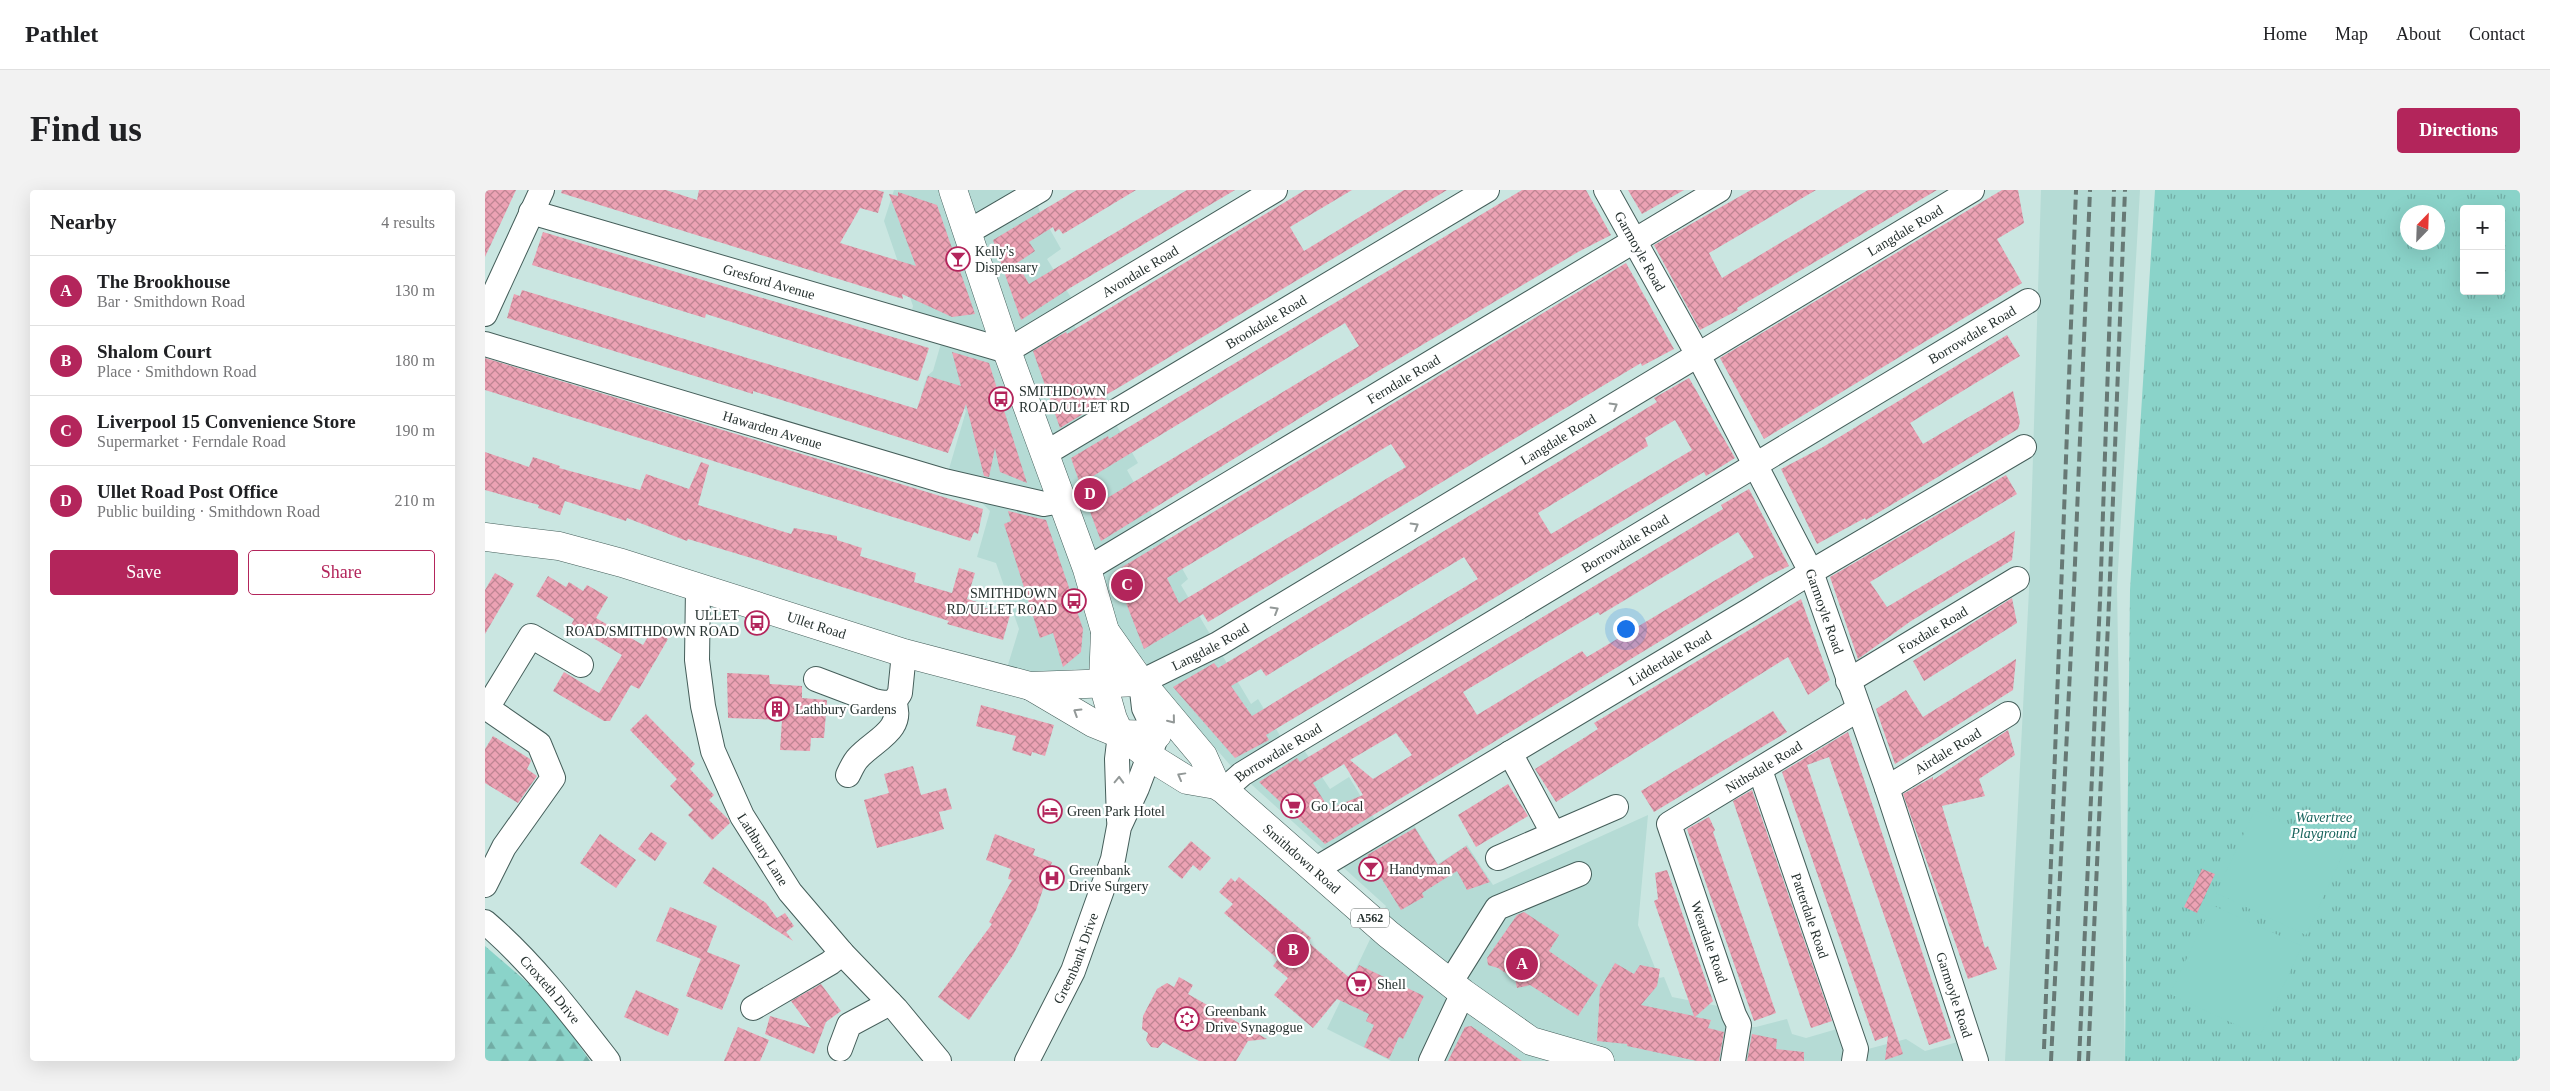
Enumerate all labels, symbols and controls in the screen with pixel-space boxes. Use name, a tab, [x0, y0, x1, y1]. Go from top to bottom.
text: Pathlet	[25, 21, 98, 47]
text: Home	[2263, 24, 2307, 44]
text: Map	[2335, 24, 2368, 44]
text: About	[2396, 24, 2441, 44]
text: Contact	[2469, 24, 2525, 44]
button: Directions	[2397, 108, 2520, 153]
text: Find us	[30, 110, 142, 149]
street label: Langdale Road	[1865, 202, 1945, 259]
north arrow	[2400, 205, 2445, 250]
map controls	[2460, 205, 2505, 295]
button: +	[2460, 205, 2505, 250]
street label: Garmoyle Road	[1612, 209, 1668, 294]
text: Nearby	[50, 210, 117, 234]
text: 4 results	[381, 214, 435, 231]
street label: Avondale Road	[1099, 242, 1181, 300]
place label: Kelly's Dispensary	[975, 244, 1038, 275]
bar icon: Kelly's Dispensary	[945, 246, 971, 272]
button: −	[2460, 250, 2505, 295]
street label: Gresford Avenue	[721, 261, 817, 302]
text: The Brookhouse	[97, 271, 230, 292]
text: A	[60, 282, 72, 299]
text: 130 m	[395, 282, 435, 299]
street label: Brookdale Road	[1223, 292, 1309, 352]
text: Bar · Smithdown Road	[97, 293, 245, 310]
street label: Borrowdale Road	[1926, 303, 2018, 367]
text: Shalom Court	[97, 341, 212, 362]
text: B	[61, 352, 71, 369]
text: 180 m	[395, 352, 435, 369]
street label: Ferndale Road	[1364, 352, 1443, 407]
text: Place · Smithdown Road	[97, 363, 257, 380]
place label: SMITHDOWN ROAD/ULLET RD	[1019, 384, 1130, 415]
bus stop icon: SMITHDOWN ROAD/ULLET RD	[988, 386, 1014, 412]
one-way arrow	[1608, 402, 1617, 412]
street label: Hawarden Avenue	[721, 408, 824, 452]
text: Liverpool 15 Convenience Store	[97, 411, 356, 432]
street label: Langdale Road	[1518, 411, 1598, 468]
text: C	[60, 422, 72, 439]
text: 190 m	[395, 422, 435, 439]
text: Supermarket · Ferndale Road	[97, 433, 286, 450]
pin: D	[1074, 475, 1106, 513]
text: Ullet Road Post Office	[97, 481, 278, 502]
text: D	[60, 492, 72, 509]
text: 210 m	[395, 492, 435, 509]
text: Public building · Smithdown Road	[97, 503, 320, 520]
street label: Borrowdale Road	[1578, 511, 1671, 575]
one-way arrow	[1409, 523, 1418, 533]
button: Save	[50, 550, 238, 595]
button: Share	[248, 550, 435, 595]
pin: C	[1111, 566, 1143, 604]
street label: Garmoyle Road	[1803, 567, 1847, 656]
place label: SMITHDOWN RD/ULLET ROAD	[946, 586, 1057, 617]
bus stop icon: SMITHDOWN RD/ULLET ROAD	[1061, 588, 1087, 614]
street label: Foxdale Road	[1895, 603, 1970, 656]
one-way arrow	[1270, 606, 1279, 616]
place label: ULLET ROAD/SMITHDOWN ROAD	[565, 608, 739, 639]
street label: Ullet Road	[785, 609, 848, 642]
bus stop icon: ULLET ROAD/SMITHDOWN ROAD	[744, 610, 770, 636]
your location	[1613, 616, 1639, 642]
street label: Langdale Road	[1169, 620, 1251, 673]
street label: Lidderdale Road	[1626, 627, 1714, 688]
building icon: Lathbury Gardens	[764, 696, 790, 722]
place label: Lathbury Gardens	[795, 702, 896, 717]
one-way arrow	[1073, 709, 1082, 719]
one-way arrow	[1167, 714, 1175, 723]
street label: Borrowdale Road	[1231, 720, 1324, 785]
street label: Airdale Road	[1912, 725, 1984, 777]
street label: Nithsdale Road	[1723, 738, 1805, 796]
one-way arrow	[1178, 772, 1187, 782]
one-way arrow	[1113, 776, 1124, 784]
supermarket icon: Go Local	[1280, 793, 1306, 819]
hotel icon: Green Park Hotel	[1037, 798, 1063, 824]
place label: Go Local	[1311, 799, 1364, 814]
place label: Green Park Hotel	[1067, 804, 1165, 819]
street label: Lathbury Lane	[735, 810, 791, 888]
park label: Wavertree Playground	[2290, 810, 2358, 841]
street label: Smithdown Road	[1260, 821, 1344, 896]
bar icon: Handyman	[1358, 856, 1384, 882]
place label: Handyman	[1389, 862, 1450, 877]
place label: Greenbank Drive Surgery	[1069, 863, 1148, 894]
hospital icon: Greenbank Drive Surgery	[1039, 865, 1065, 891]
street label: Patterdale Road	[1789, 871, 1832, 960]
street label: Weardale Road	[1688, 899, 1730, 985]
road number: A562	[1351, 908, 1389, 928]
street label: Greenbank Drive	[1050, 911, 1101, 1006]
pin: B	[1277, 931, 1309, 969]
pin: A	[1506, 945, 1538, 983]
street label: Garmoyle Road	[1933, 950, 1975, 1039]
street label: Croxteth Drive	[517, 953, 583, 1026]
supermarket icon: Shell	[1346, 971, 1372, 997]
place label: Shell	[1377, 977, 1406, 992]
place label: Greenbank Drive Synagogue	[1205, 1004, 1303, 1035]
synagogue icon: Greenbank Drive Synagogue	[1174, 1006, 1200, 1032]

